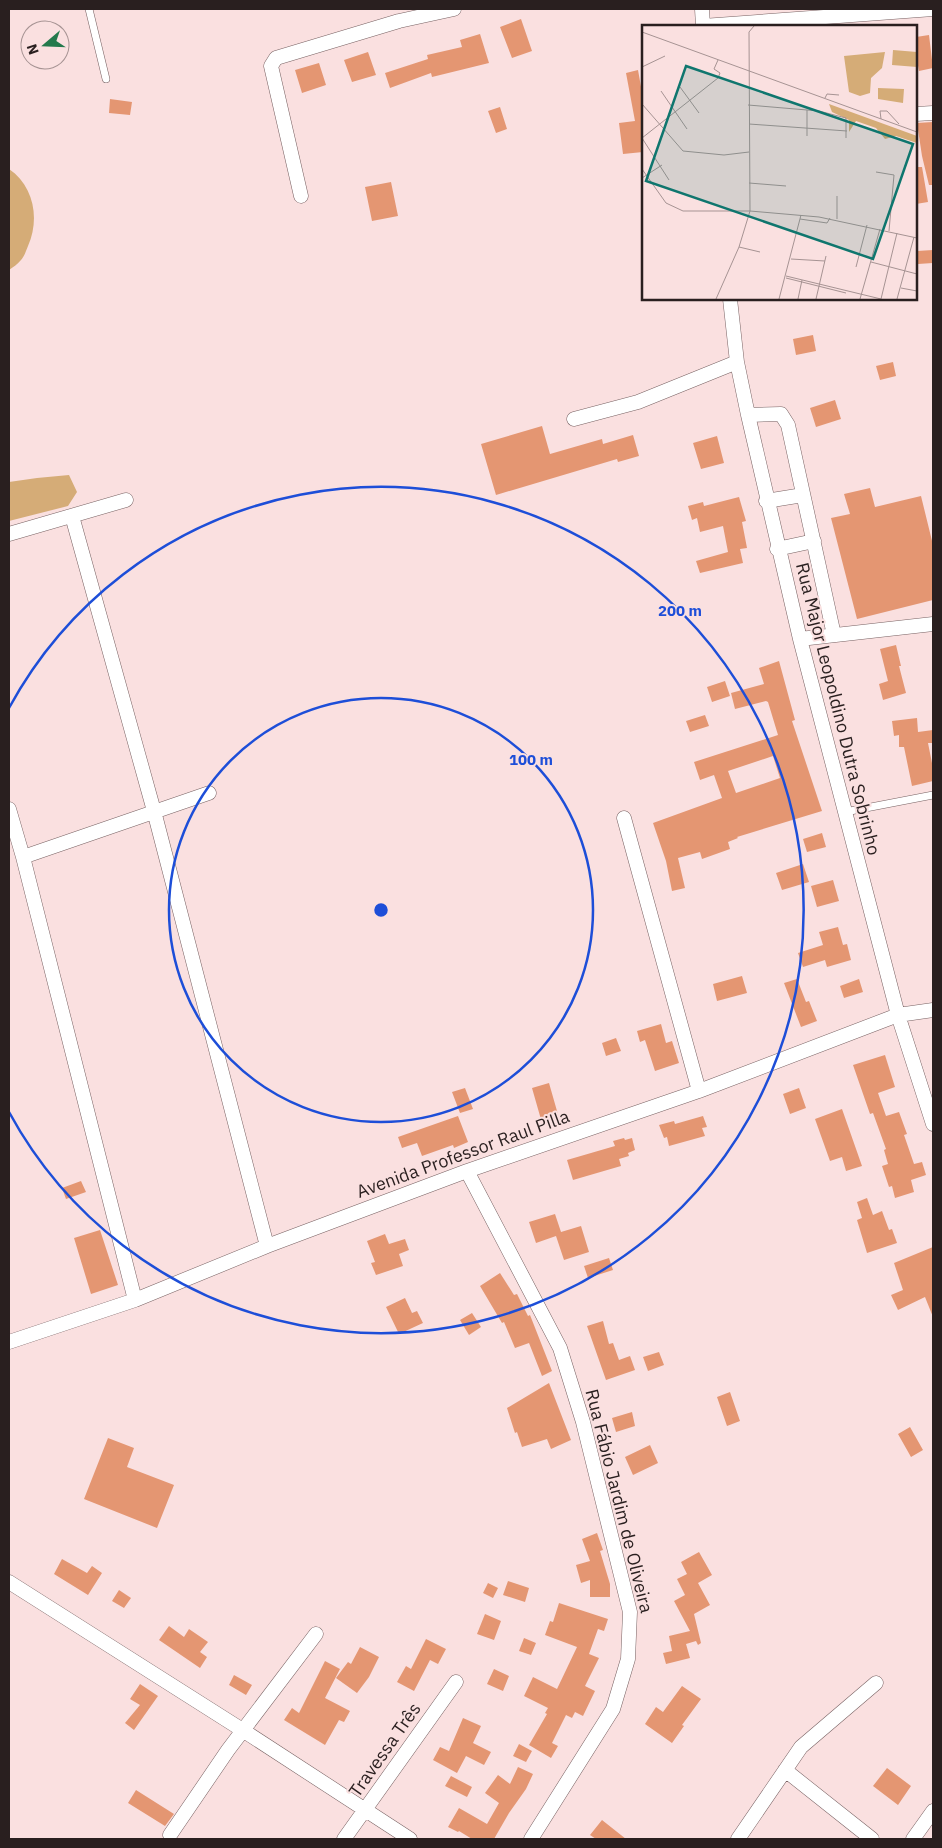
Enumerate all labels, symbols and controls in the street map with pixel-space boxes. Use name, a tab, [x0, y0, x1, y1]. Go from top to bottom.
north arrow	[20, 20, 70, 70]
inset map	[642, 25, 917, 300]
text: N	[23, 42, 43, 57]
street label: Rua Major Leopoldino Dutra Sobrinho	[791, 560, 886, 858]
text: 200 m	[658, 601, 702, 620]
text: 100 m	[509, 750, 553, 769]
centre of rings	[372, 901, 390, 919]
street label: Avenida Professor Raul Pilla	[353, 1104, 573, 1203]
street label: Rua Fábio Jardim de Oliveira	[581, 1387, 659, 1616]
street label: Travessa Três	[344, 1698, 426, 1801]

